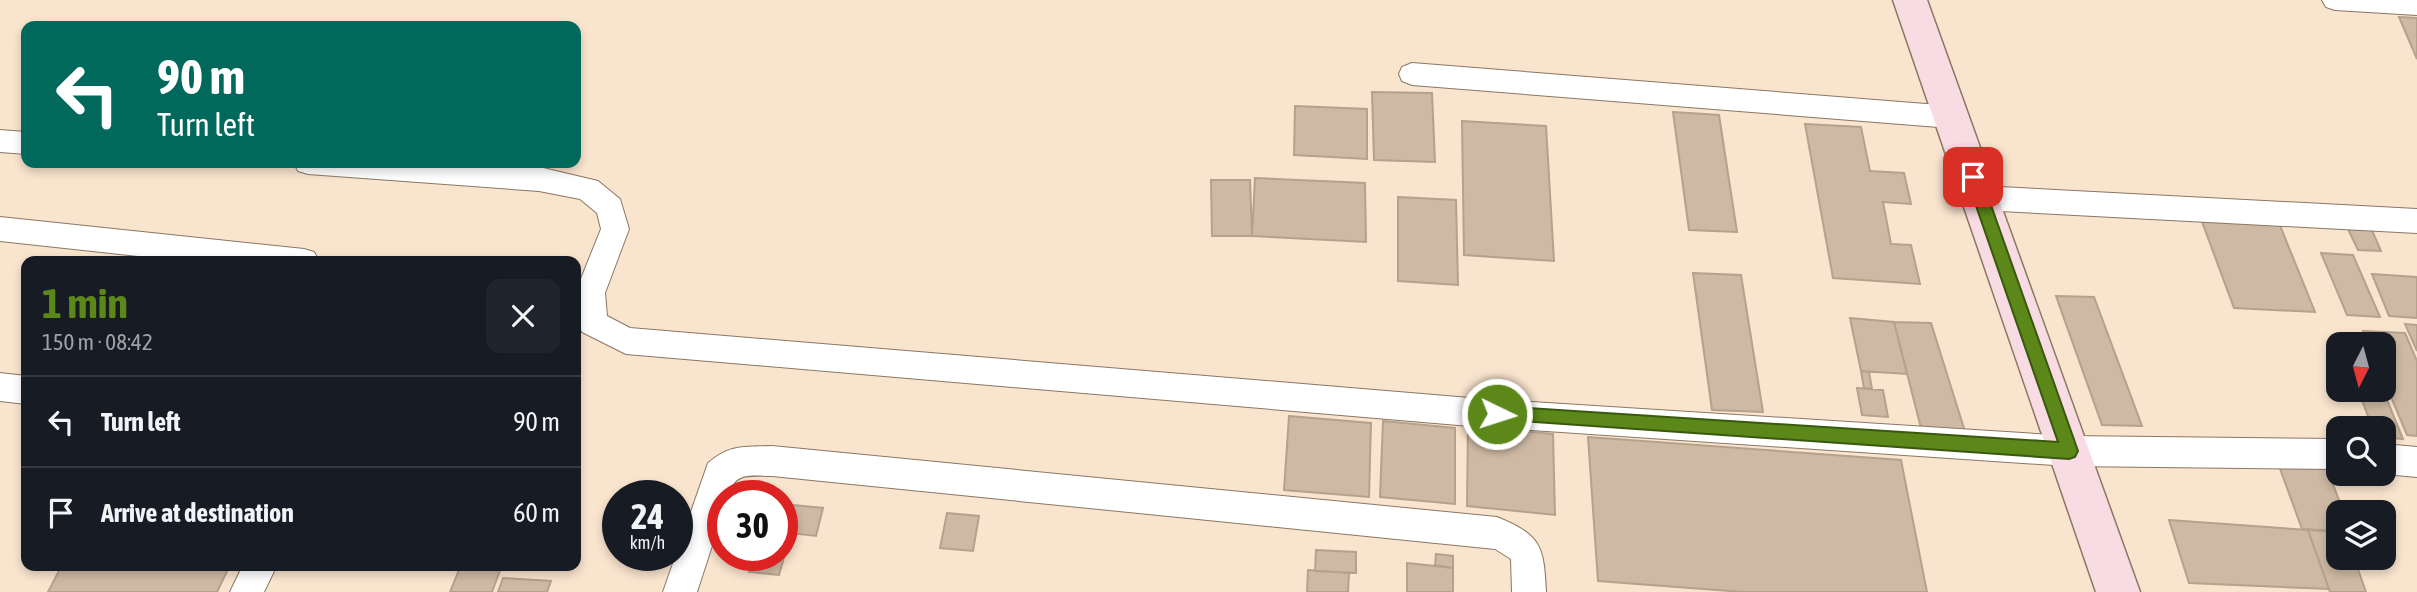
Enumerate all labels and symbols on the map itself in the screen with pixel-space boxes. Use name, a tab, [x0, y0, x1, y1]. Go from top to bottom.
pin	[1943, 147, 2003, 207]
north arrow	[2326, 332, 2396, 402]
position arrow	[1460, 377, 1534, 451]
speed limit sign: 30	[707, 480, 798, 571]

